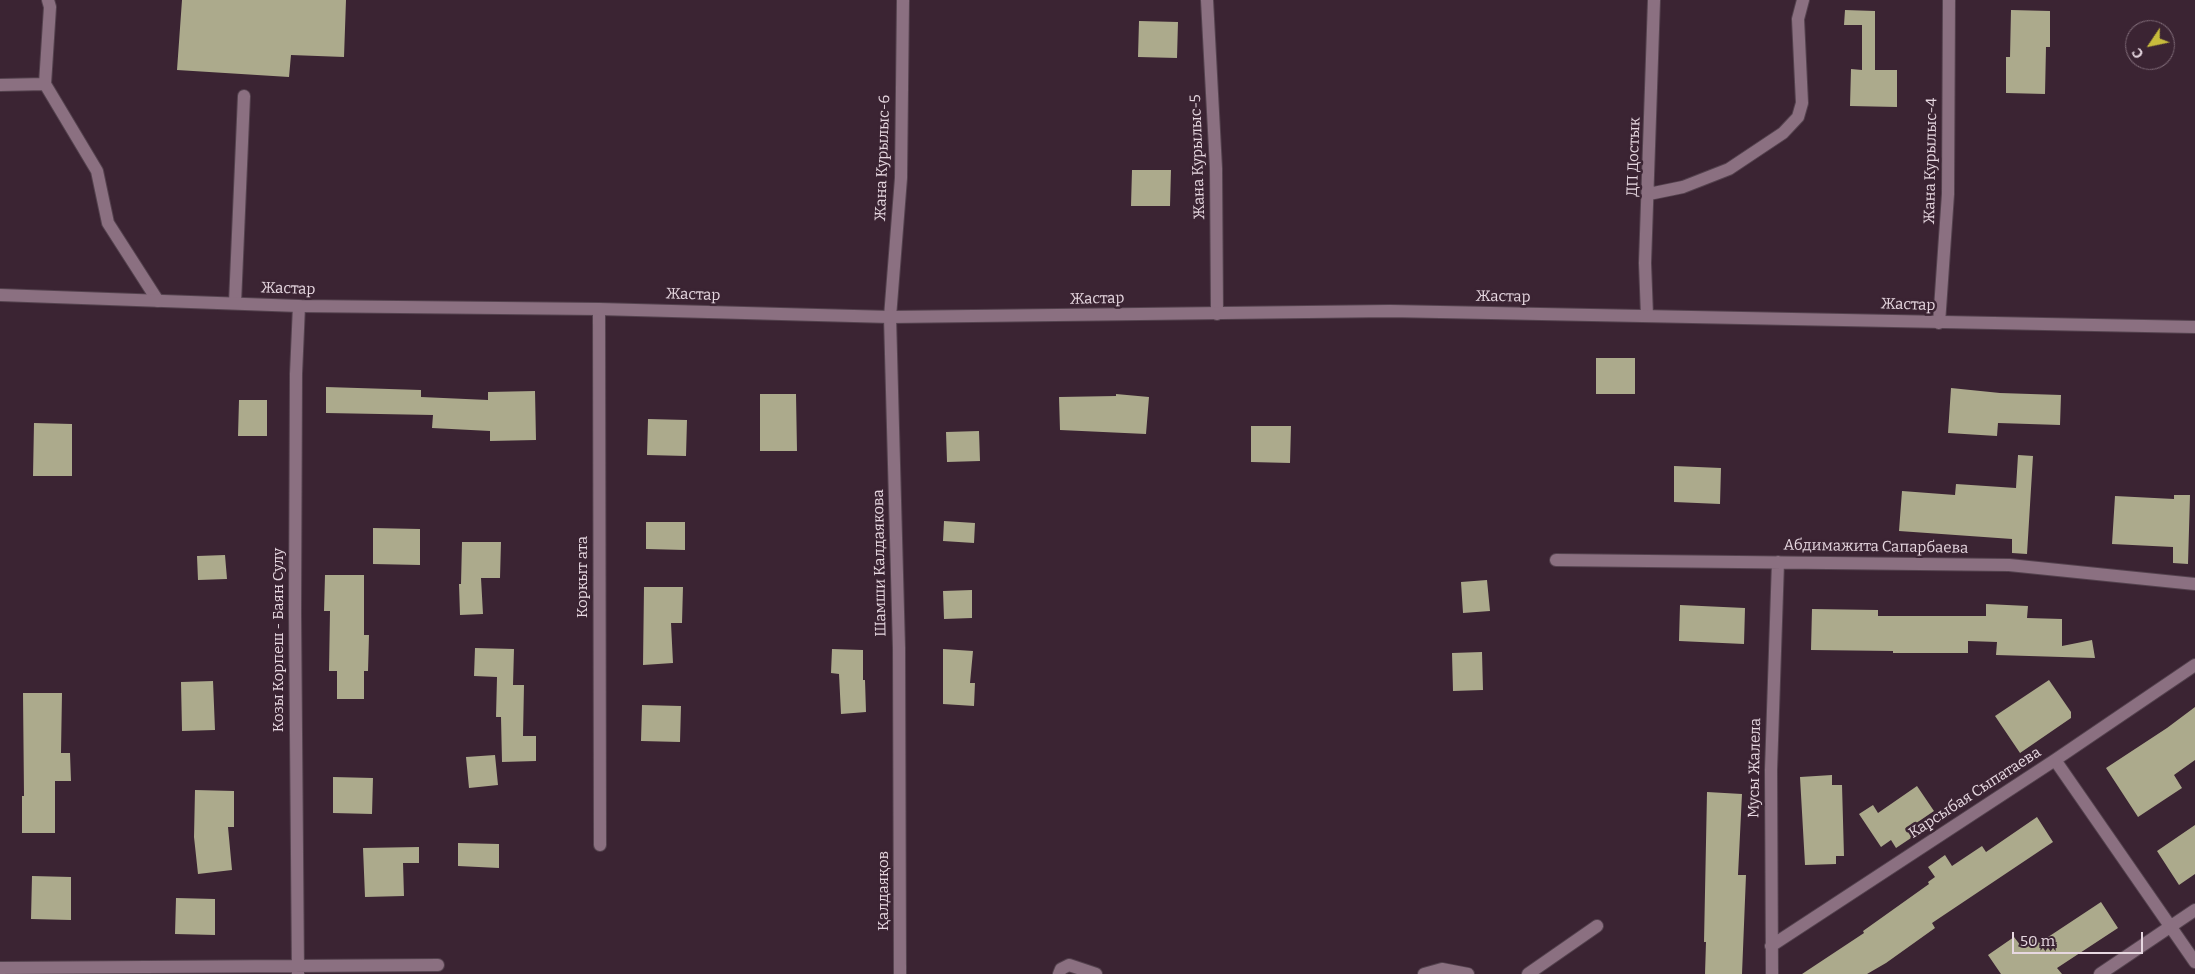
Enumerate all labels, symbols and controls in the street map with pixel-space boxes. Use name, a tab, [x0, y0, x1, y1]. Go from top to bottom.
north arrow	[2125, 20, 2175, 70]
text: С	[2128, 45, 2148, 62]
street label: Жана Курылыс-6	[872, 94, 894, 222]
street label: Жана Курылыс-5	[1187, 94, 1209, 220]
street label: Жана Курылыс-4	[1921, 98, 1941, 224]
street label: ДП Достык	[1624, 117, 1644, 197]
street label: Жастар	[260, 279, 316, 299]
street label: Жастар	[665, 285, 721, 305]
street label: Жастар	[1475, 288, 1531, 306]
street label: Жастар	[1069, 290, 1125, 308]
street label: Жастар	[1880, 295, 1936, 315]
street label: Шамши Калдаякова	[870, 489, 890, 637]
street label: Коркыт ата	[574, 536, 592, 618]
street label: Абдимажита Сапарбаева	[1784, 536, 1968, 558]
street label: Козы Корпеш - Баян Сулу	[270, 548, 288, 732]
street label: Мусы Жалела	[1745, 718, 1765, 818]
street label: Карсыбая Сыпатаева	[1906, 744, 2044, 842]
street label: Қалдаяқов	[875, 851, 893, 931]
scale bar	[2015, 922, 2146, 954]
text: 50 m	[2020, 932, 2055, 950]

